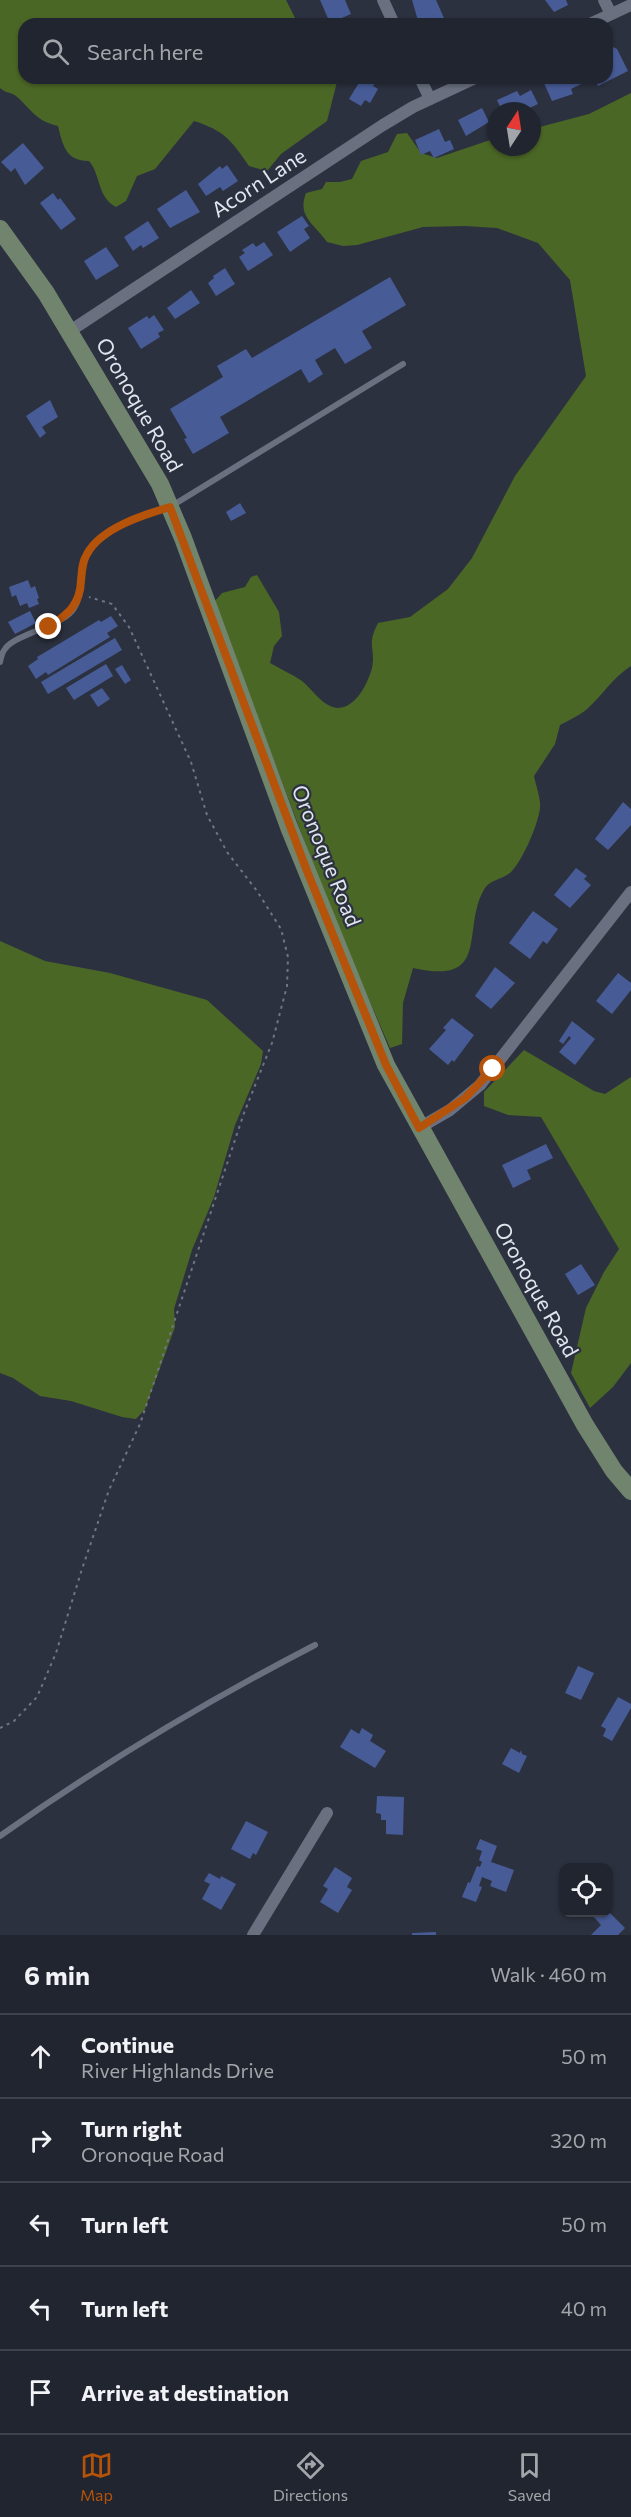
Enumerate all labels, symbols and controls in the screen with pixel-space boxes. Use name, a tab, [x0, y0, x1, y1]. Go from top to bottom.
search box	[18, 18, 613, 84]
icon: search	[39, 35, 72, 68]
text: Search here	[87, 38, 203, 65]
north arrow	[487, 102, 541, 156]
street label: Acorn Lane	[206, 142, 310, 222]
street label: Oronoque Road	[92, 333, 189, 476]
route end	[35, 613, 61, 639]
street label: Oronoque Road	[288, 781, 367, 930]
route start	[479, 1055, 505, 1081]
street label: Oronoque Road	[490, 1217, 585, 1361]
map controls	[559, 1863, 613, 1917]
button: locate	[559, 1863, 613, 1917]
text: 6 min	[24, 1959, 90, 1990]
text: Walk · 460 m	[490, 1962, 607, 1986]
text: Continue	[81, 2031, 174, 2058]
icon: ahead	[24, 2040, 57, 2073]
text: 50 m	[561, 2044, 607, 2068]
text: River Highlands Drive	[81, 2058, 274, 2082]
text: Turn right	[81, 2115, 182, 2142]
icon: right	[24, 2124, 57, 2157]
text: 320 m	[550, 2128, 607, 2152]
text: Oronoque Road	[81, 2142, 224, 2166]
icon: left	[24, 2208, 57, 2241]
text: Turn left	[81, 2211, 168, 2238]
text: 50 m	[561, 2212, 607, 2236]
icon: left	[24, 2292, 57, 2325]
text: Turn left	[81, 2295, 168, 2322]
text: 40 m	[561, 2296, 607, 2320]
icon: arrive	[24, 2376, 57, 2409]
text: Arrive at destination	[81, 2379, 289, 2406]
tab: Map	[80, 2449, 113, 2504]
tab: Directions	[273, 2449, 348, 2504]
tab: Saved	[508, 2449, 551, 2504]

